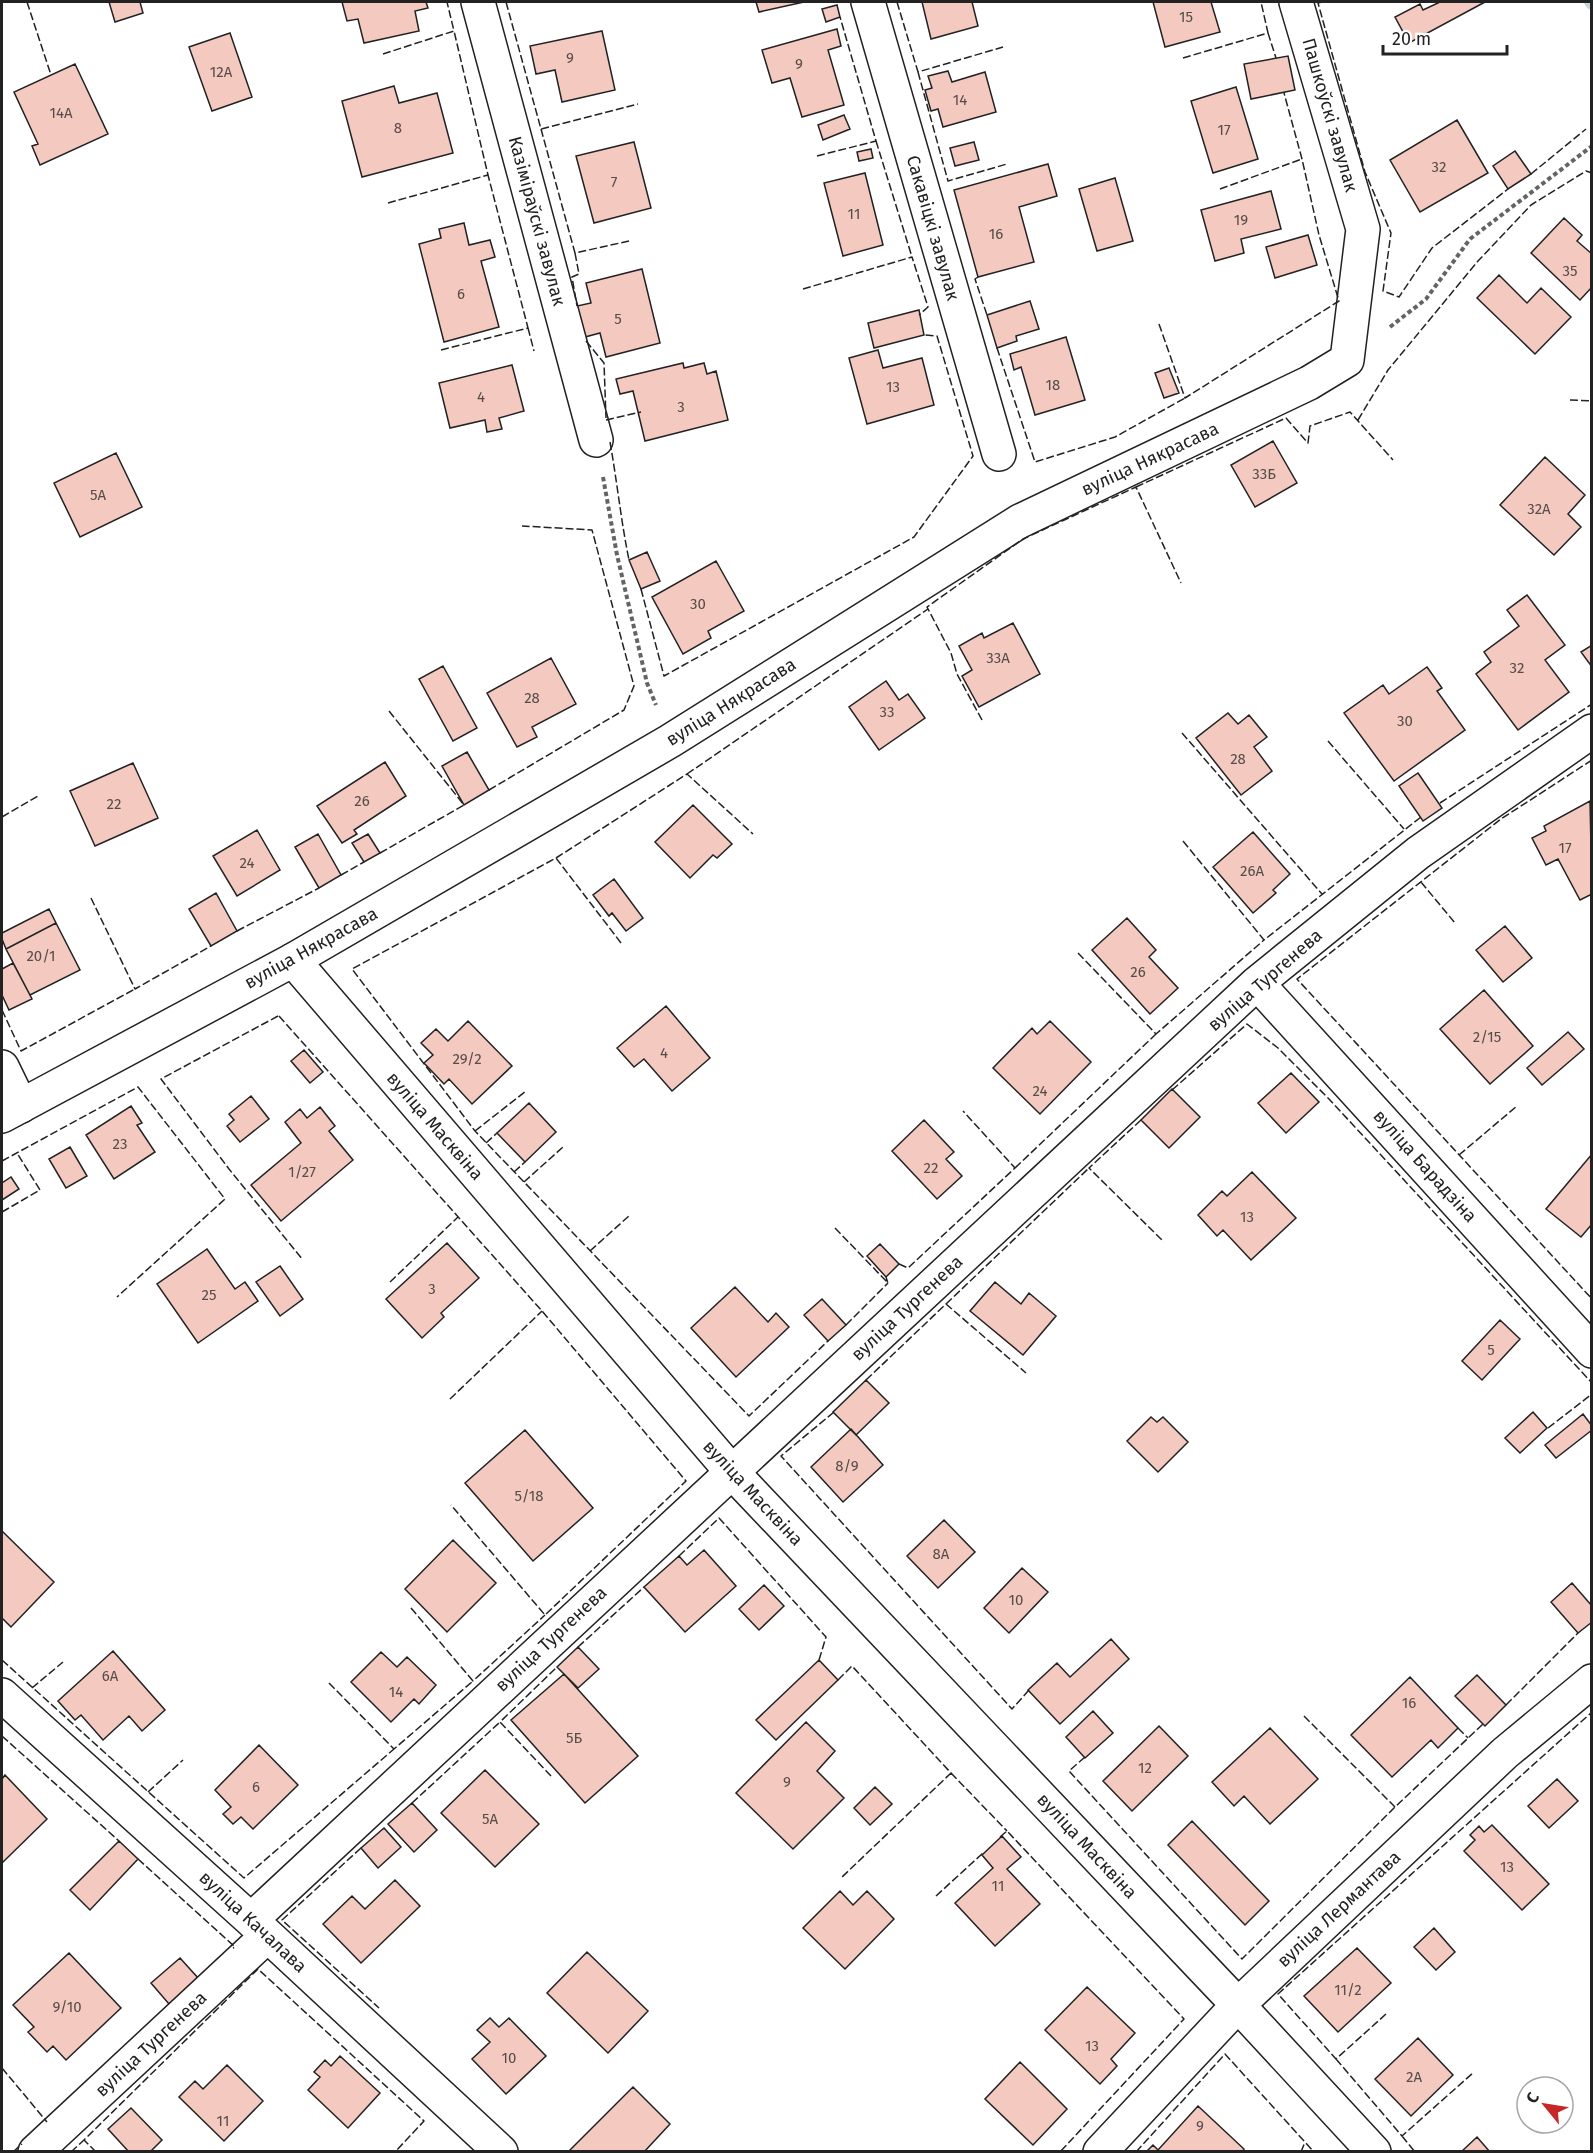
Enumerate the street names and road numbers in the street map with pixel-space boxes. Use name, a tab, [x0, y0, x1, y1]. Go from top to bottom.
street label: Пашкоўскі завулак	[1297, 35, 1363, 195]
street label: Казіміраўскі завулак	[504, 134, 570, 309]
street label: Сакавіцкі завулак	[902, 153, 964, 304]
street label: вуліца Някрасава	[1078, 418, 1222, 500]
street label: вуліца Някрасава	[662, 653, 800, 751]
street label: вуліца Някрасава	[241, 902, 381, 994]
street label: вуліца Тургенева	[1203, 924, 1327, 1036]
street label: вуліца Масквіна	[382, 1067, 488, 1185]
street label: вуліца Барадзіна	[1369, 1105, 1481, 1227]
street label: вуліца Тургенева	[847, 1251, 967, 1365]
street label: вуліца Масквіна	[698, 1436, 808, 1550]
street label: вуліца Тургенева	[491, 1582, 611, 1696]
street label: вуліца Масквіна	[1032, 1789, 1142, 1903]
street label: вуліца Лермантава	[1273, 1846, 1405, 1972]
street label: вуліца Качалава	[195, 1867, 311, 1977]
street label: вуліца Тургенева	[91, 1987, 211, 2101]

